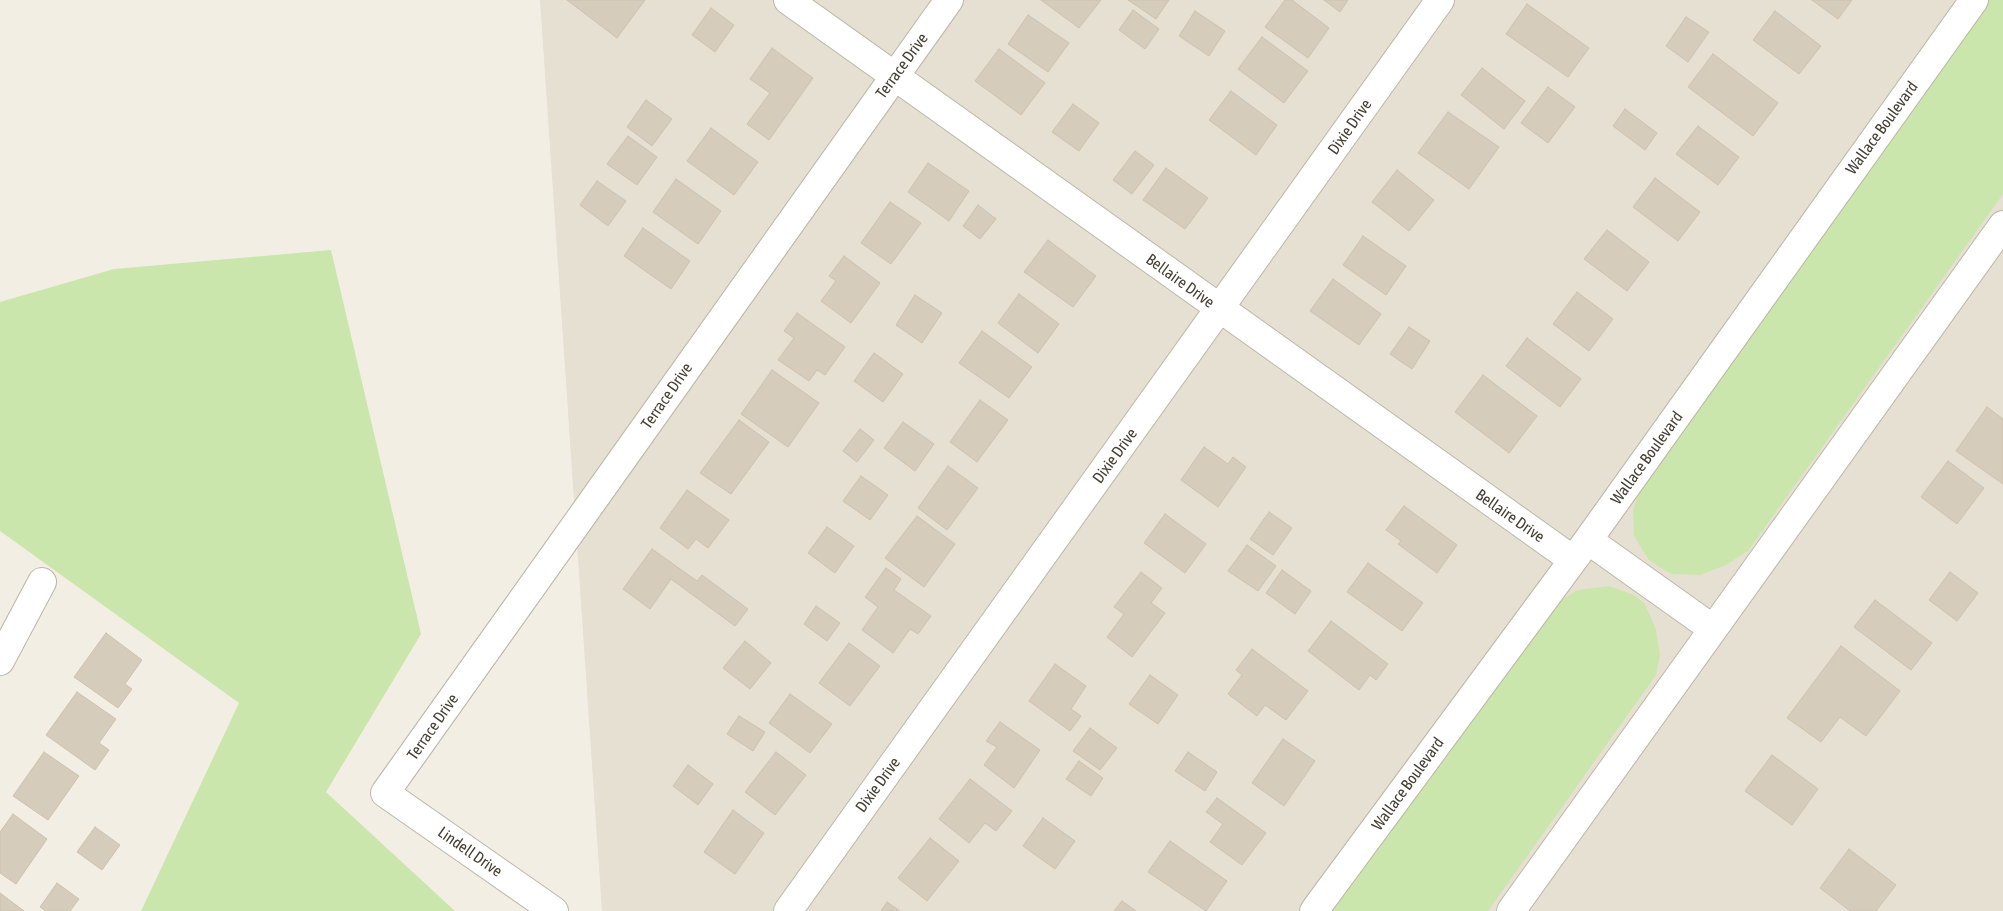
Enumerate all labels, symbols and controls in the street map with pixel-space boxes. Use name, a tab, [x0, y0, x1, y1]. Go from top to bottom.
street label: Terrace Drive	[872, 29, 932, 103]
street label: Wallace Boulevard	[1842, 78, 1922, 178]
street label: Dixie Drive	[1324, 96, 1376, 158]
street label: Bellaire Drive	[1142, 250, 1218, 312]
street label: Terrace Drive	[637, 359, 697, 433]
street label: Wallace Boulevard	[1607, 408, 1687, 508]
street label: Dixie Drive	[1089, 425, 1141, 487]
street label: Bellaire Drive	[1472, 485, 1548, 547]
street label: Terrace Drive	[403, 690, 463, 764]
street label: Wallace Boulevard	[1368, 734, 1448, 834]
street label: Dixie Drive	[852, 754, 904, 816]
street label: Lindell Drive	[434, 823, 506, 881]

